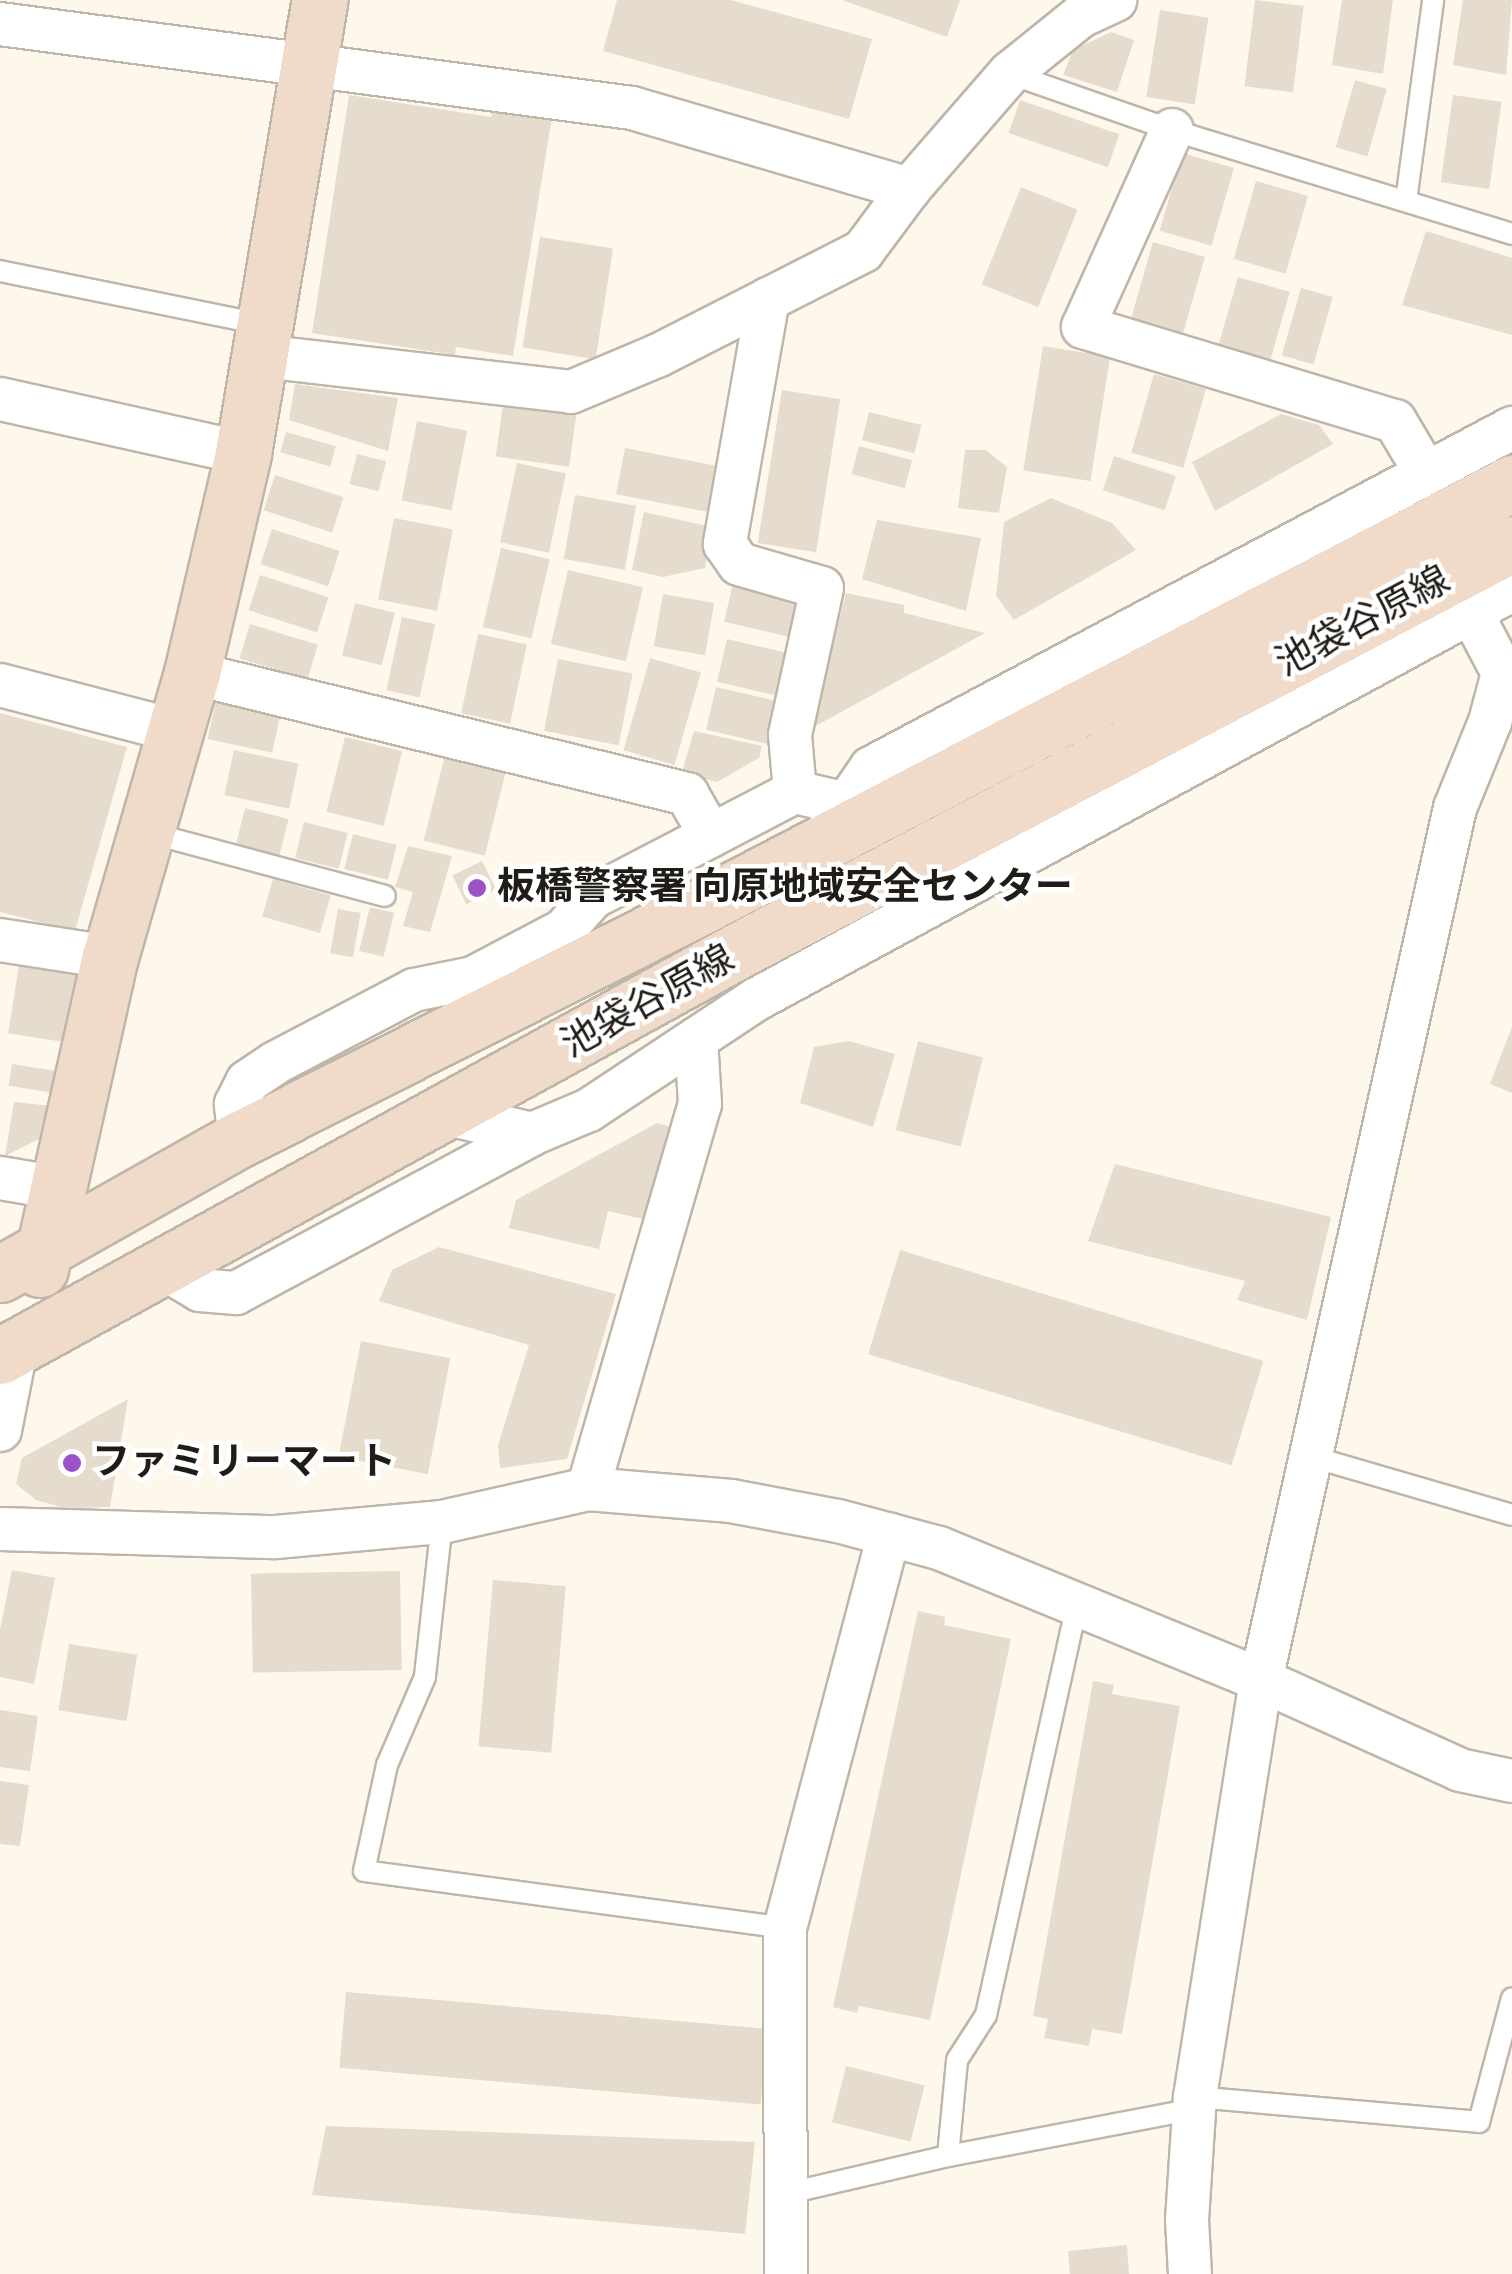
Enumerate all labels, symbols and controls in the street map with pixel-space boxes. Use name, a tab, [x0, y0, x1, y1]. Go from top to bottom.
street label: 池袋谷原線	[1268, 557, 1458, 687]
place label: 板橋警察署 向原地域安全センター	[497, 865, 1073, 911]
marker: 板橋警察署 向原地域安全センター	[466, 877, 488, 899]
street label: 池袋谷原線	[554, 936, 742, 1068]
place label: ファミリーマート	[92, 1440, 396, 1486]
marker: ファミリーマート	[61, 1452, 83, 1474]

